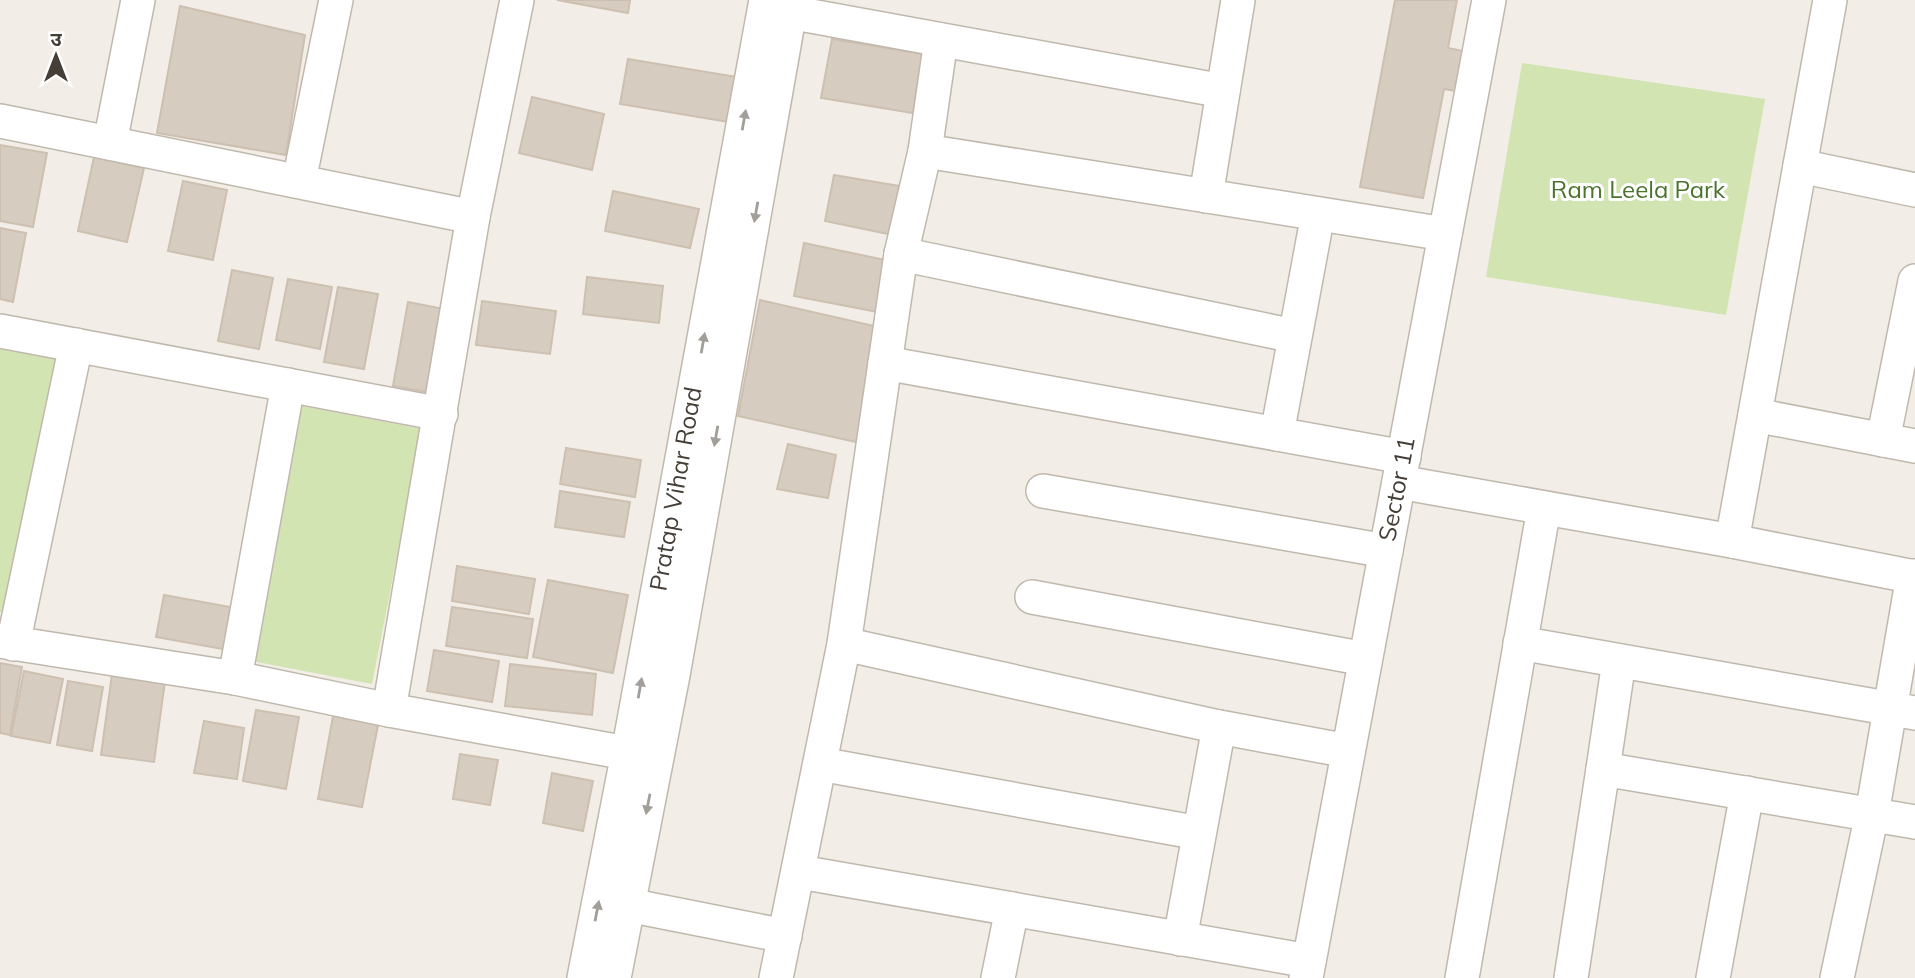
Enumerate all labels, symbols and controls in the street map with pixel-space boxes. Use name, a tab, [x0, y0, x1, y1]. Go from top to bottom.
north arrow	[21, 21, 91, 91]
text: उ	[50, 27, 62, 51]
one-way arrow	[739, 109, 750, 131]
park label: Ram Leela Park	[1551, 174, 1726, 204]
one-way arrow	[750, 201, 761, 223]
one-way arrow	[698, 332, 709, 354]
street label: Pratap Vihar Road	[642, 384, 708, 593]
one-way arrow	[710, 425, 721, 447]
street label: Sector 11	[1371, 434, 1421, 544]
one-way arrow	[635, 677, 646, 699]
one-way arrow	[642, 793, 653, 815]
one-way arrow	[592, 900, 603, 922]

